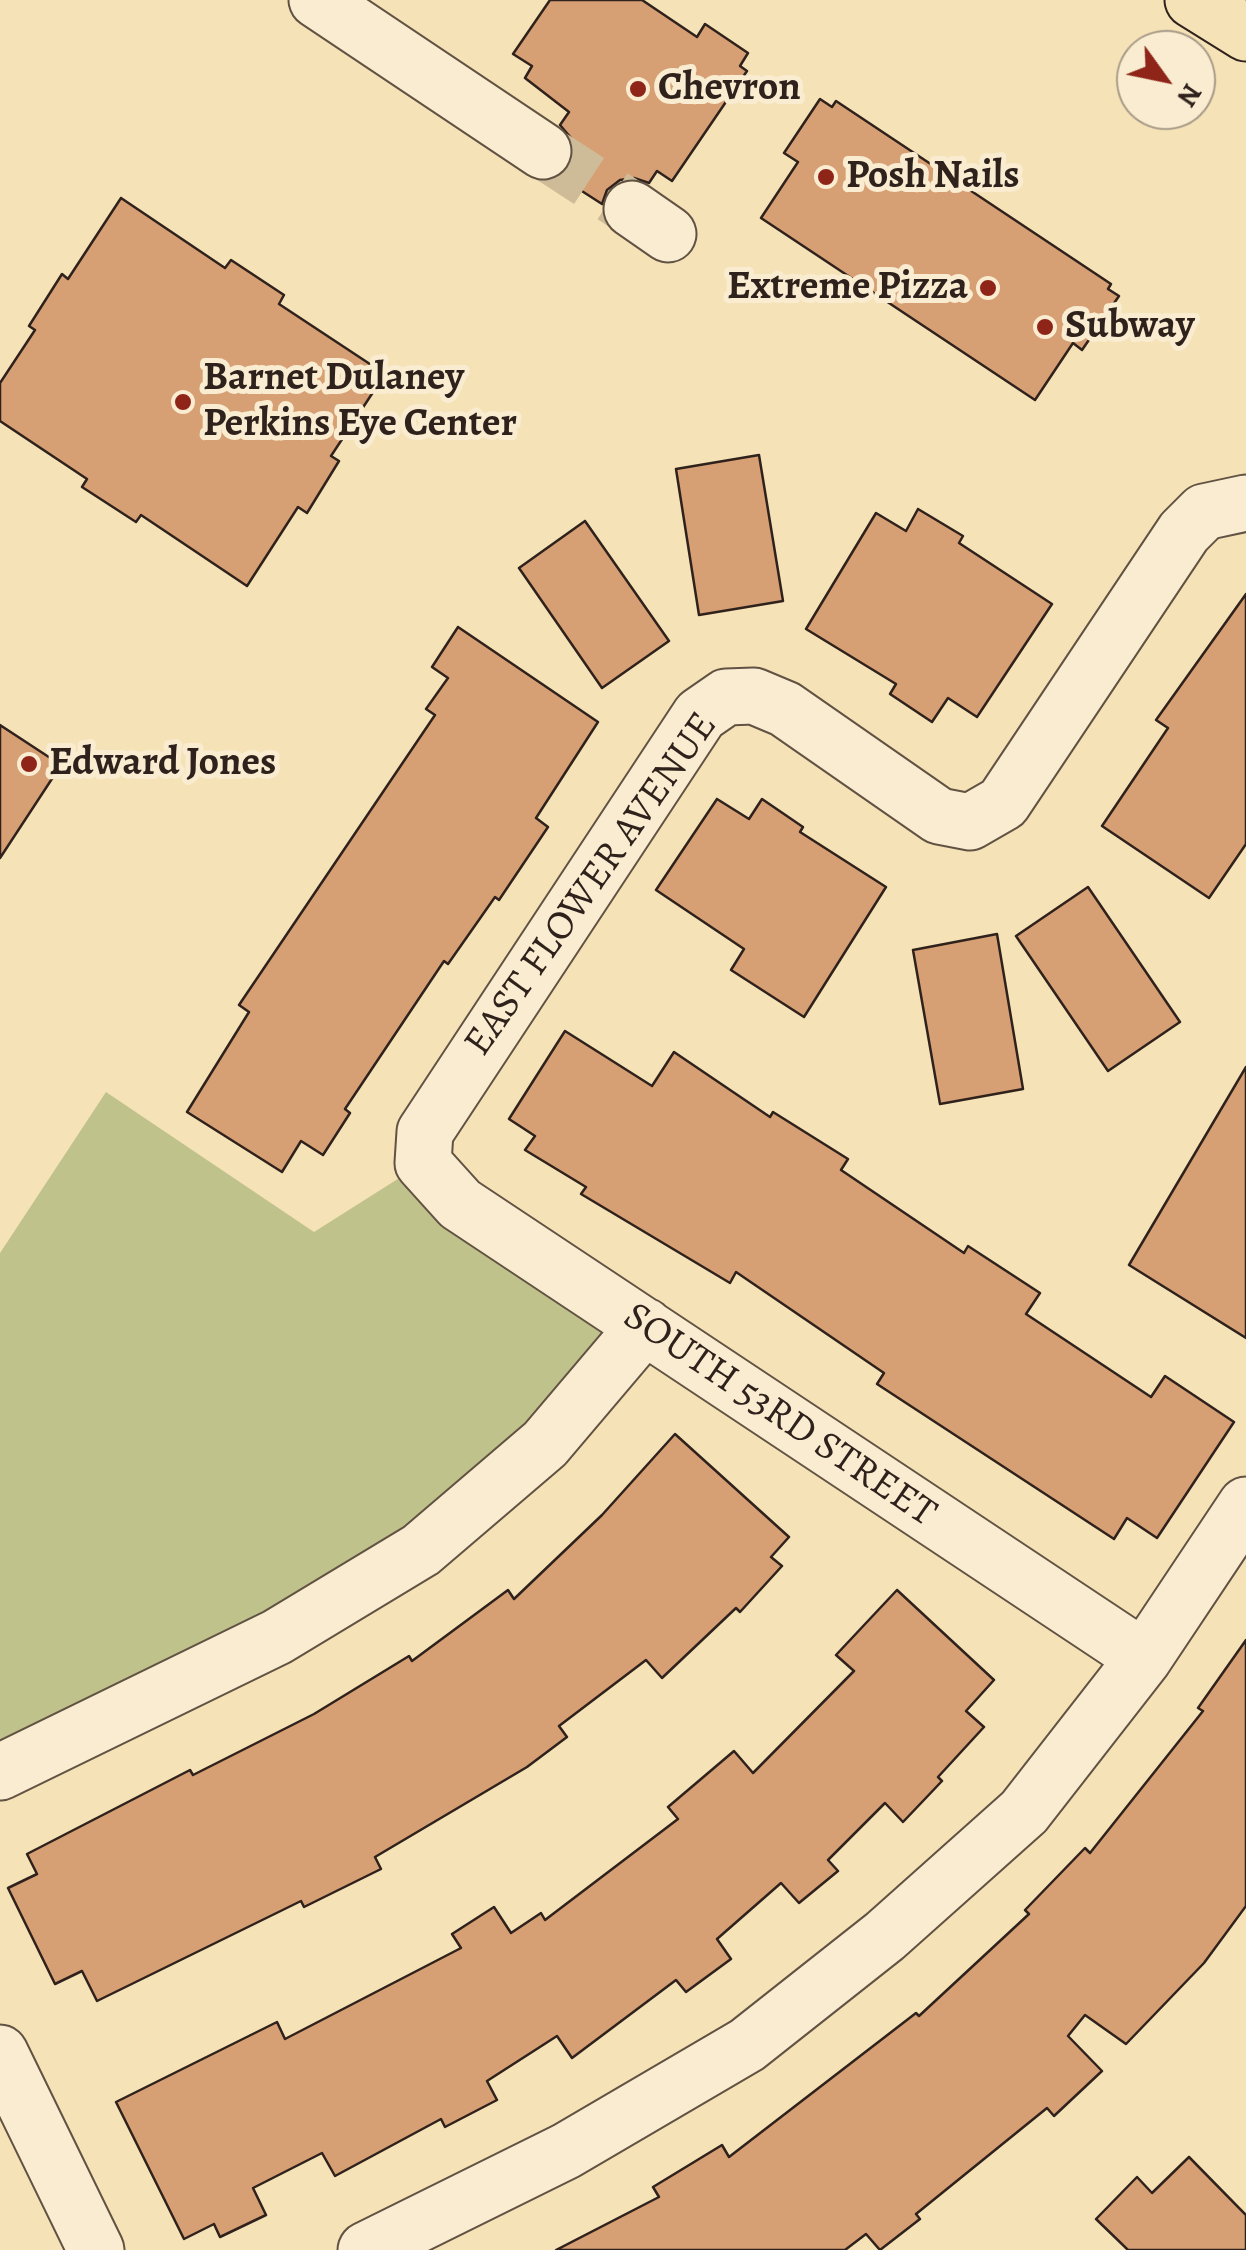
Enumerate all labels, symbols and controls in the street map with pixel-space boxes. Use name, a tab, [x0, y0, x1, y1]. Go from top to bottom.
north arrow	[1116, 30, 1216, 130]
place label: Chevron	[658, 65, 801, 113]
text: N	[1168, 76, 1211, 114]
marker: Chevron	[627, 78, 649, 100]
place label: Posh Nails	[846, 153, 1020, 201]
marker: Posh Nails	[815, 166, 837, 188]
place label: Extreme Pizza	[727, 264, 968, 312]
marker: Extreme Pizza	[977, 277, 999, 299]
place label: Subway	[1065, 303, 1195, 351]
marker: Subway	[1034, 316, 1056, 338]
place label: Barnet Dulaney Perkins Eye Center	[203, 355, 517, 449]
marker: Barnet Dulaney Perkins Eye Center	[172, 391, 194, 413]
street label: EAST FLOWER AVENUE	[455, 704, 729, 1066]
place label: Edward Jones	[49, 740, 276, 788]
marker: Edward Jones	[18, 753, 40, 775]
street label: SOUTH 53RD STREET	[613, 1294, 945, 1538]

